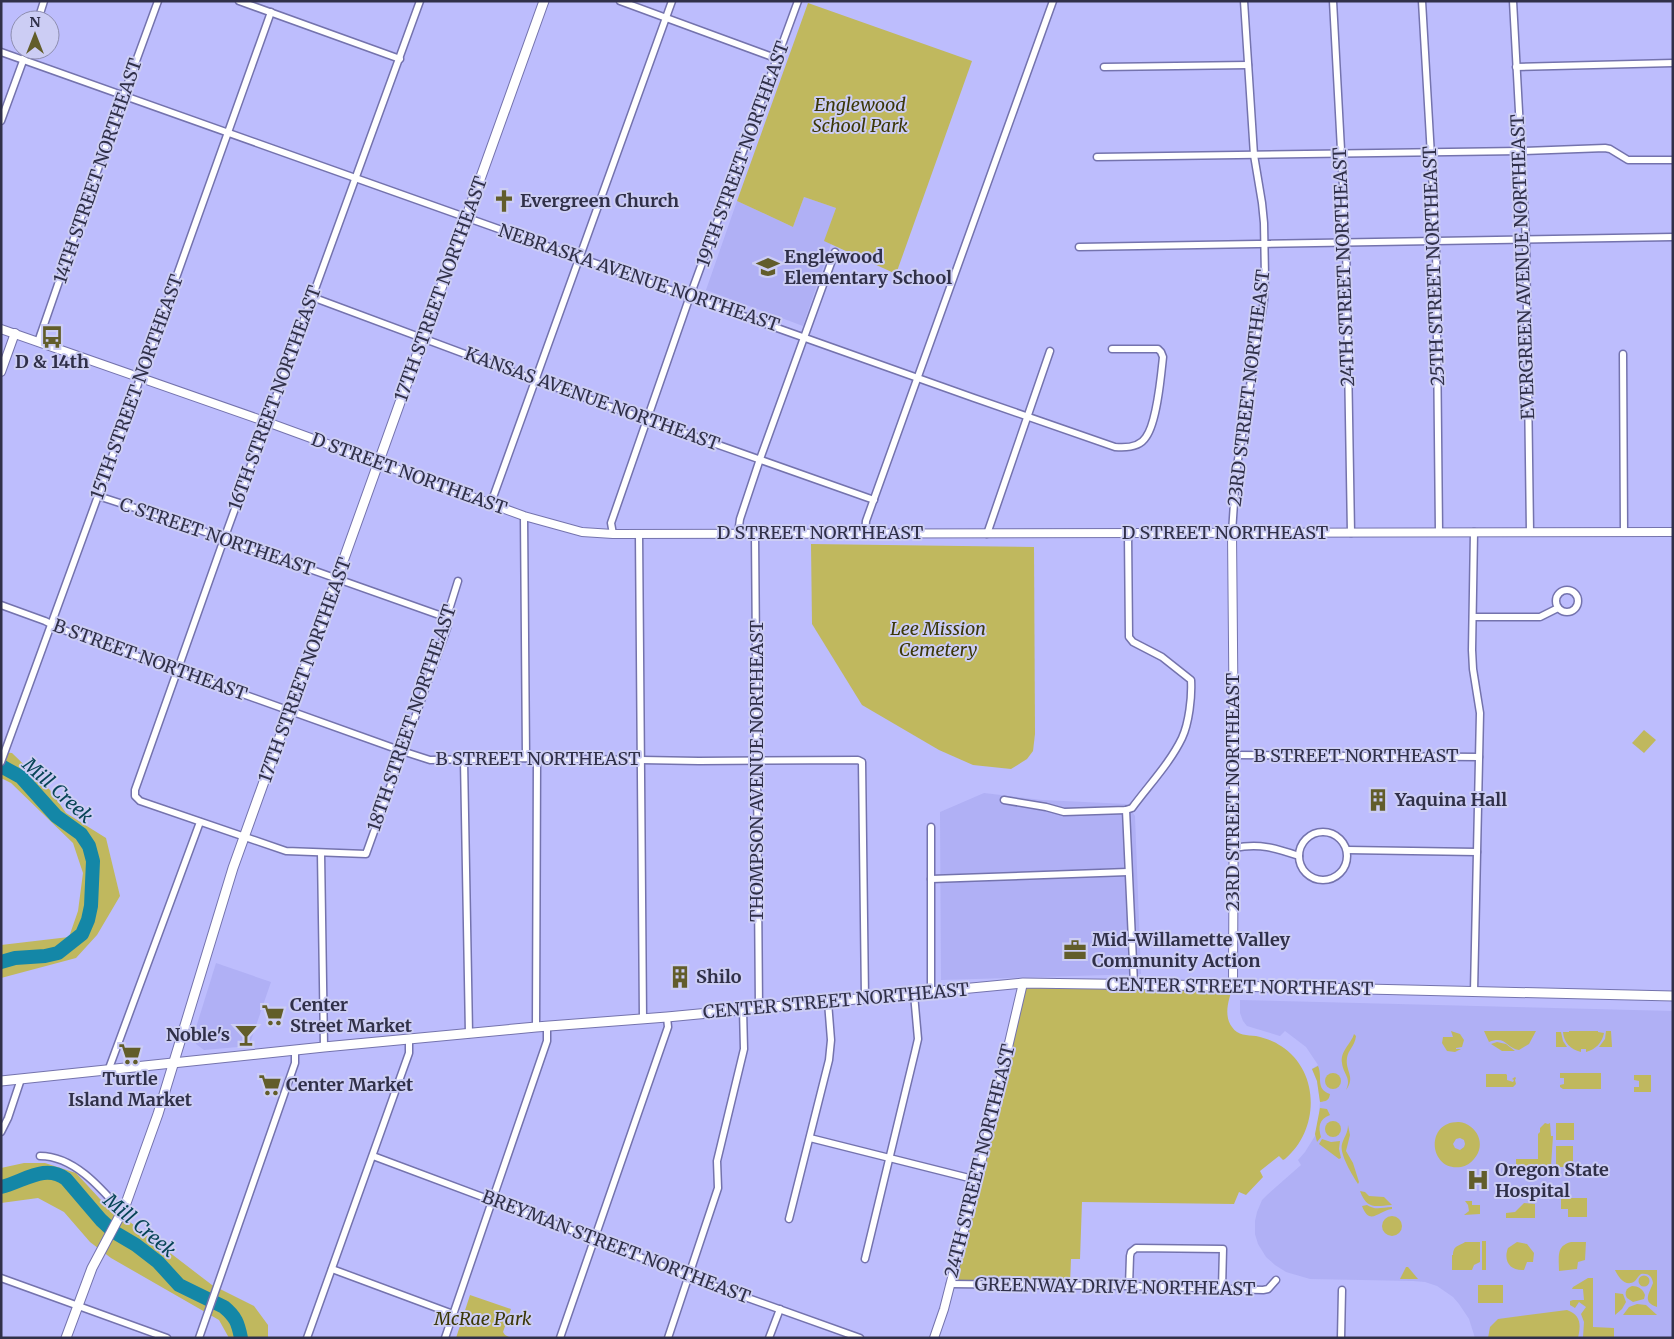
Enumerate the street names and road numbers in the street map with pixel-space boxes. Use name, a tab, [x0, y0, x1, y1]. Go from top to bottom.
street label: 19TH STREET NORTHEAST	[691, 38, 794, 270]
street label: 14TH STREET NORTHEAST	[48, 55, 147, 286]
street label: EVERGREEN AVENUE NORTHEAST	[1506, 113, 1539, 420]
street label: 25TH STREET NORTHEAST	[1418, 145, 1449, 386]
street label: 24TH STREET NORTHEAST	[1328, 146, 1359, 387]
street label: 17TH STREET NORTHEAST	[389, 173, 492, 404]
street label: NEBRASKA AVENUE NORTHEAST	[496, 219, 783, 337]
street label: 23RD STREET NORTHEAST	[1223, 268, 1275, 508]
street label: 15TH STREET NORTHEAST	[85, 271, 188, 502]
street label: 16TH STREET NORTHEAST	[223, 282, 326, 513]
street label: KANSAS AVENUE NORTHEAST	[462, 342, 723, 456]
street label: D STREET NORTHEAST	[308, 427, 511, 520]
street label: C STREET NORTHEAST	[117, 492, 318, 581]
street label: D STREET NORTHEAST	[717, 521, 924, 544]
street label: D STREET NORTHEAST	[1122, 521, 1329, 544]
street label: 17TH STREET NORTHEAST	[253, 554, 356, 785]
street label: 18TH STREET NORTHEAST	[362, 601, 461, 834]
street label: B STREET NORTHEAST	[50, 614, 251, 706]
street label: THOMPSON AVENUE NORTHEAST	[745, 620, 768, 922]
street label: 23RD STREET NORTHEAST	[1221, 672, 1244, 911]
street label: B STREET NORTHEAST	[1254, 744, 1459, 767]
street label: B STREET NORTHEAST	[436, 747, 641, 770]
street label: CENTER STREET NORTHEAST	[1106, 973, 1374, 1000]
street label: CENTER STREET NORTHEAST	[702, 977, 970, 1024]
street label: 24TH STREET NORTHEAST	[939, 1041, 1020, 1280]
street label: BREYMAN STREET NORTHEAST	[479, 1185, 754, 1309]
street label: GREENWAY DRIVE NORTHEAST	[974, 1273, 1256, 1300]

